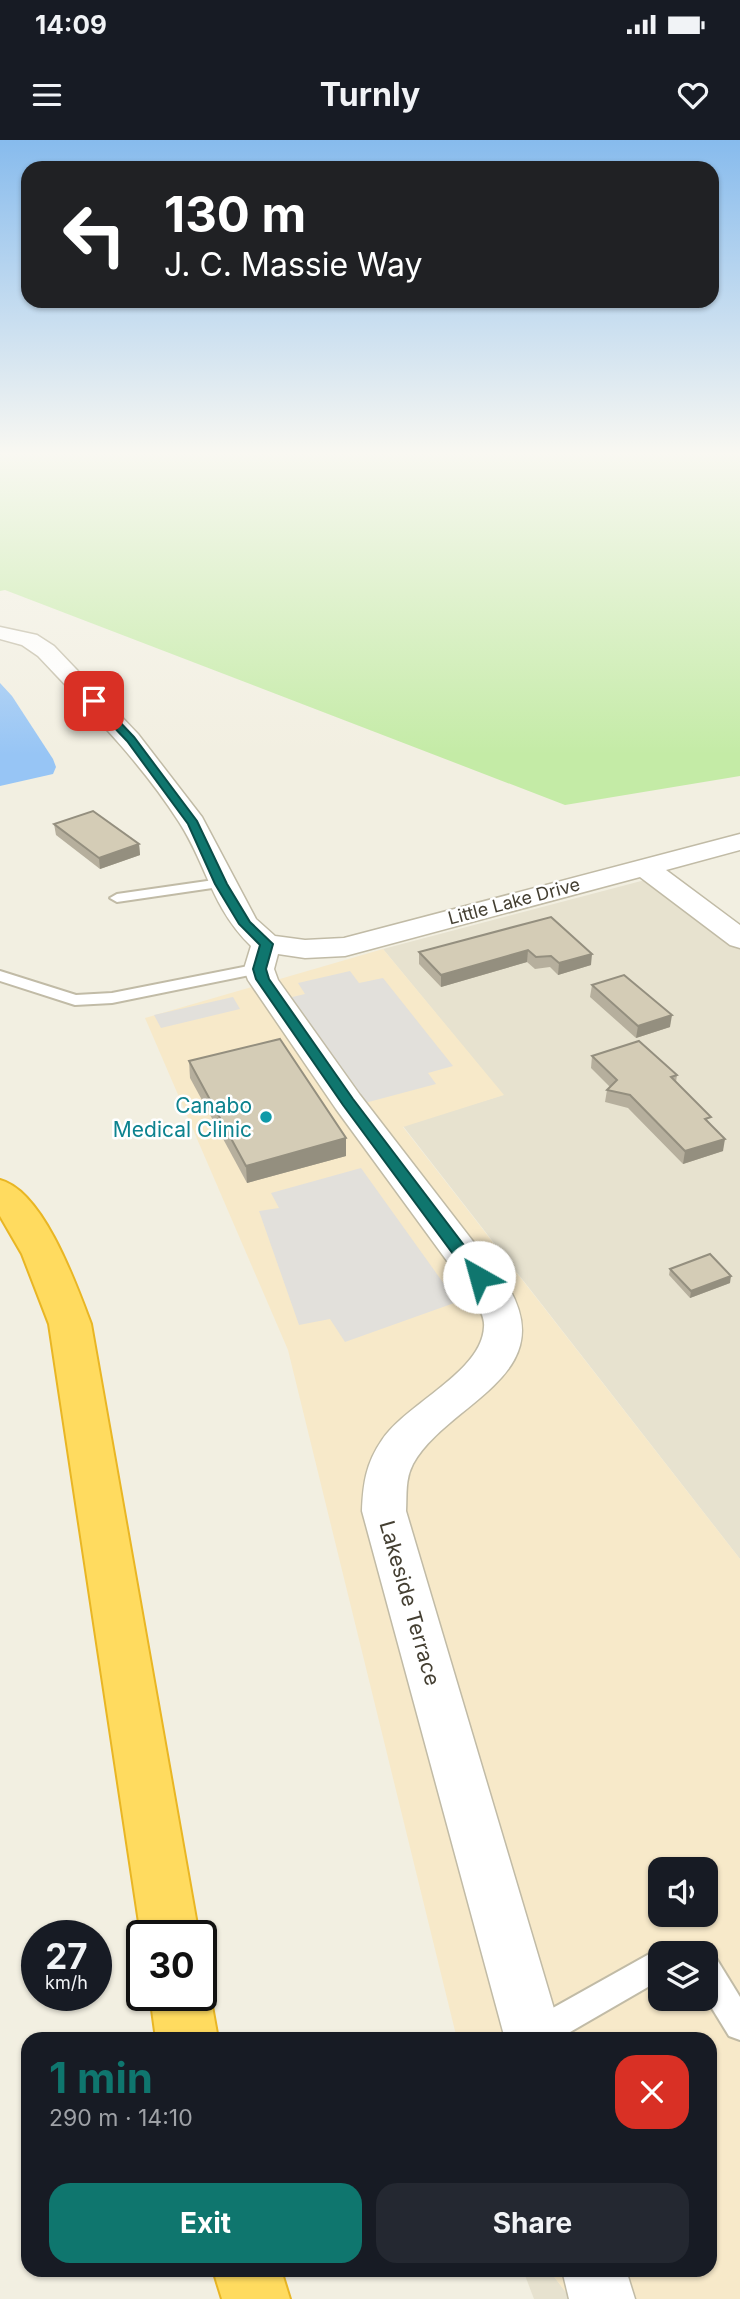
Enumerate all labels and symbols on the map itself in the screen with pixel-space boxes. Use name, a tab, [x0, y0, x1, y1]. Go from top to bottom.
pin	[64, 671, 124, 731]
street label: Little Lake Drive	[446, 873, 582, 929]
place label: Canabo Medical Clinic	[113, 1093, 252, 1142]
marker: Canabo Medical Clinic	[258, 1109, 274, 1125]
position arrow	[442, 1240, 516, 1314]
street label: Lakeside Terrace	[374, 1518, 446, 1688]
speed limit sign: 30	[126, 1920, 217, 2011]

